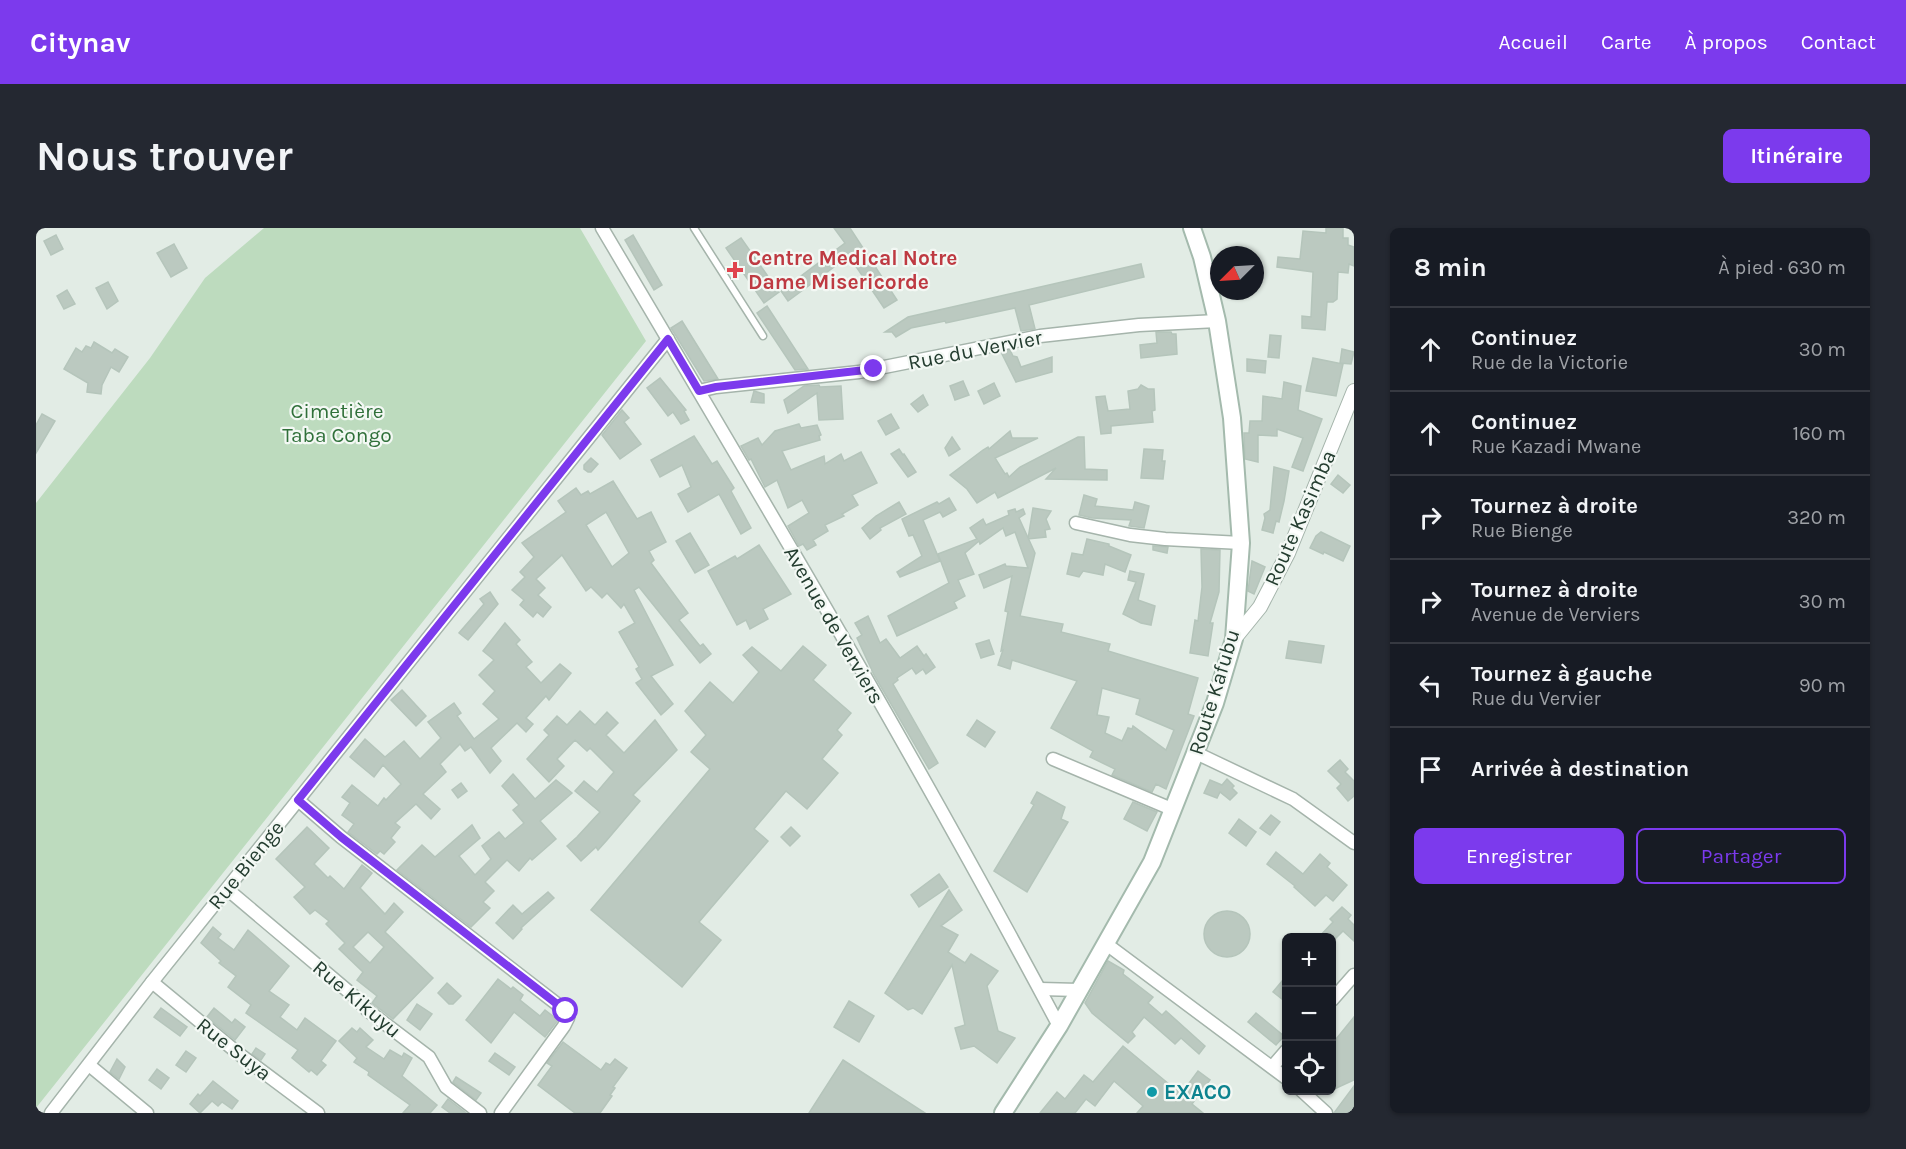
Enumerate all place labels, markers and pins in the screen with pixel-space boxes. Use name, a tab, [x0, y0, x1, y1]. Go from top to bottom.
place label: Centre Medical Notre Dame Misericorde	[748, 246, 957, 294]
marker: Centre Medical Notre Dame Misericorde	[726, 261, 744, 279]
place label: EXACO	[1164, 1080, 1231, 1104]
marker: EXACO	[1145, 1085, 1159, 1099]

